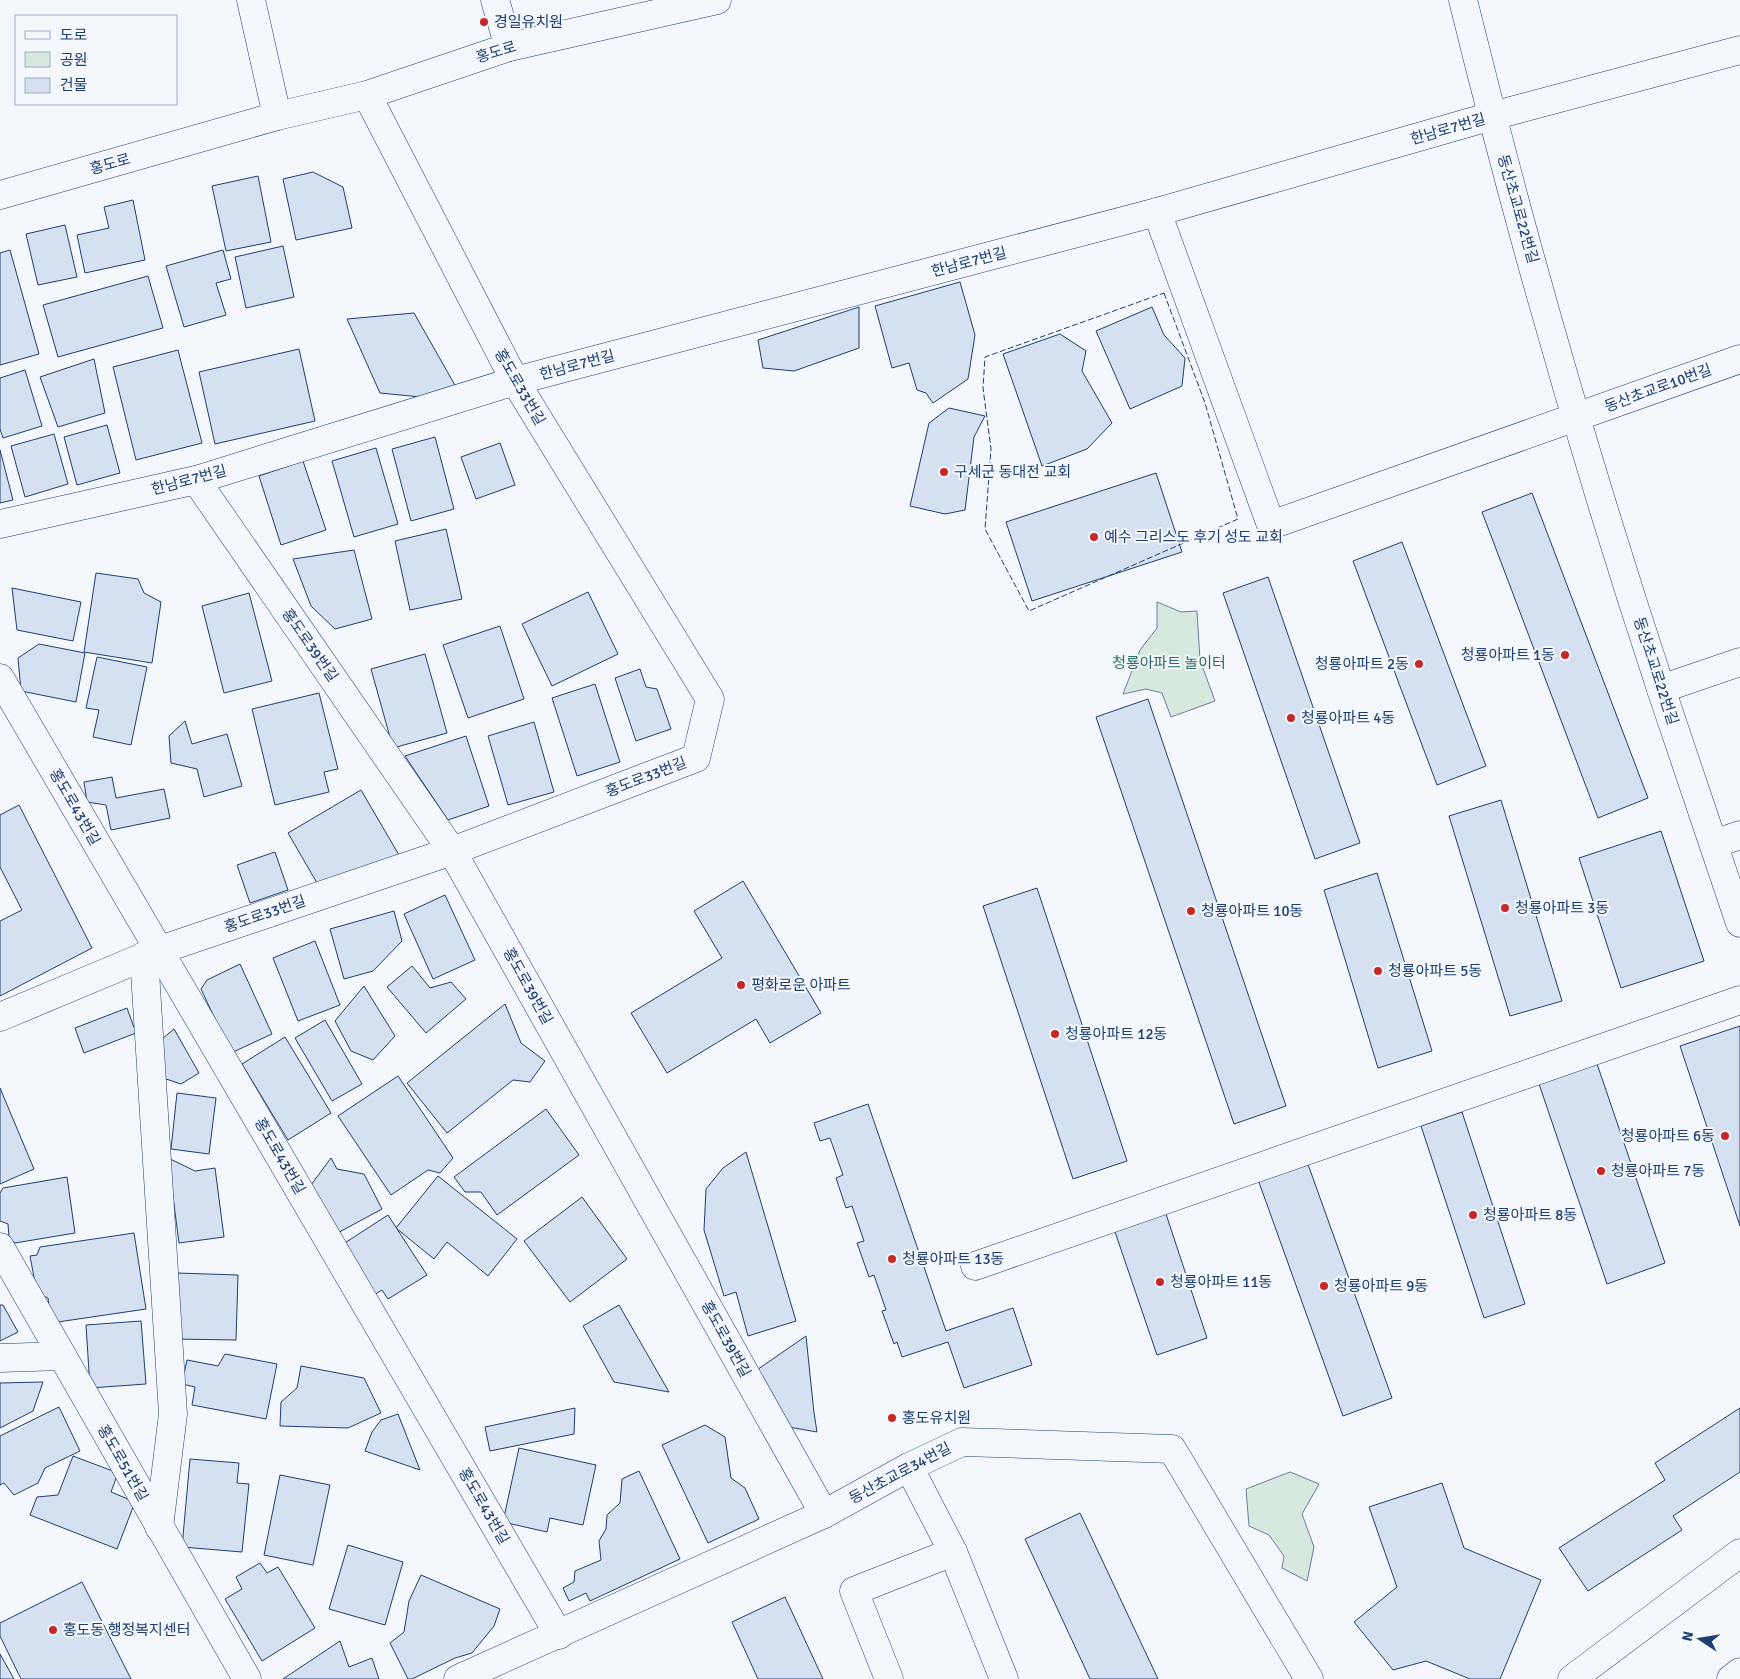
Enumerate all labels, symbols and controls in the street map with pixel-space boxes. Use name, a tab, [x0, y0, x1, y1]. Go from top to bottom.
place label: 경일유치원	[494, 13, 563, 31]
legend	[15, 15, 178, 105]
marker: 경일유치원	[478, 16, 490, 28]
text: 도로	[60, 26, 88, 44]
street label: 홍도로	[474, 37, 518, 67]
text: 공원	[60, 51, 88, 69]
text: 건물	[60, 76, 88, 94]
street label: 한남로7번길	[1408, 110, 1488, 148]
street label: 홍도로	[88, 150, 132, 178]
street label: 동산초교로22번길	[1494, 152, 1542, 266]
street label: 한남로7번길	[929, 243, 1009, 281]
street label: 홍도로33번길	[491, 346, 549, 428]
street label: 한남로7번길	[537, 346, 617, 384]
street label: 동산초교로10번길	[1602, 360, 1714, 416]
street label: 한남로7번길	[149, 461, 229, 499]
place label: 구세군 동대전 교회	[954, 463, 1071, 481]
marker: 구세군 동대전 교회	[938, 466, 950, 478]
place label: 예수 그리스도 후기 성도 교회	[1104, 528, 1283, 546]
marker: 예수 그리스도 후기 성도 교회	[1088, 531, 1100, 543]
street label: 홍도로39번길	[278, 605, 342, 685]
street label: 동산초교로22번길	[1630, 615, 1682, 727]
place label: 청룡아파트 1동	[1461, 646, 1555, 664]
marker: 청룡아파트 1동	[1559, 649, 1571, 661]
park label: 청룡아파트 놀이터	[1112, 654, 1226, 672]
place label: 청룡아파트 2동	[1315, 655, 1409, 673]
marker: 청룡아파트 2동	[1413, 658, 1425, 670]
place label: 청룡아파트 4동	[1301, 709, 1395, 727]
marker: 청룡아파트 4동	[1285, 712, 1297, 724]
street label: 홍도로33번길	[603, 753, 689, 801]
street label: 홍도로43번길	[46, 766, 104, 848]
street label: 홍도로33번길	[222, 892, 308, 936]
place label: 청룡아파트 3동	[1515, 899, 1609, 917]
place label: 청룡아파트 10동	[1201, 902, 1303, 920]
marker: 청룡아파트 3동	[1499, 902, 1511, 914]
marker: 청룡아파트 10동	[1185, 905, 1197, 917]
street label: 홍도로39번길	[499, 944, 557, 1028]
place label: 청룡아파트 5동	[1388, 962, 1482, 980]
marker: 청룡아파트 5동	[1372, 965, 1384, 977]
place label: 평화로운 아파트	[751, 976, 851, 994]
marker: 평화로운 아파트	[735, 979, 747, 991]
place label: 청룡아파트 12동	[1065, 1025, 1167, 1043]
marker: 청룡아파트 12동	[1049, 1028, 1061, 1040]
street label: 홍도로43번길	[251, 1115, 309, 1197]
place label: 청룡아파트 6동	[1621, 1127, 1715, 1145]
marker: 청룡아파트 6동	[1719, 1130, 1731, 1142]
place label: 청룡아파트 7동	[1611, 1162, 1705, 1180]
marker: 청룡아파트 7동	[1595, 1165, 1607, 1177]
place label: 청룡아파트 8동	[1483, 1206, 1577, 1224]
marker: 청룡아파트 8동	[1467, 1209, 1479, 1221]
place label: 청룡아파트 13동	[902, 1250, 1004, 1268]
marker: 청룡아파트 13동	[886, 1253, 898, 1265]
place label: 청룡아파트 11동	[1170, 1273, 1272, 1291]
marker: 청룡아파트 11동	[1154, 1276, 1166, 1288]
place label: 청룡아파트 9동	[1334, 1277, 1428, 1295]
marker: 청룡아파트 9동	[1318, 1280, 1330, 1292]
street label: 홍도로39번길	[697, 1297, 755, 1381]
place label: 홍도유치원	[902, 1409, 971, 1427]
marker: 홍도유치원	[886, 1412, 898, 1424]
street label: 홍도로51번길	[94, 1422, 152, 1504]
street label: 동산초교로34번길	[846, 1439, 954, 1507]
street label: 홍도로43번길	[455, 1465, 513, 1547]
north arrow	[1675, 1614, 1725, 1664]
place label: 홍도동 행정복지센터	[63, 1621, 191, 1639]
marker: 홍도동 행정복지센터	[47, 1624, 59, 1636]
text: N	[1678, 1630, 1697, 1643]

